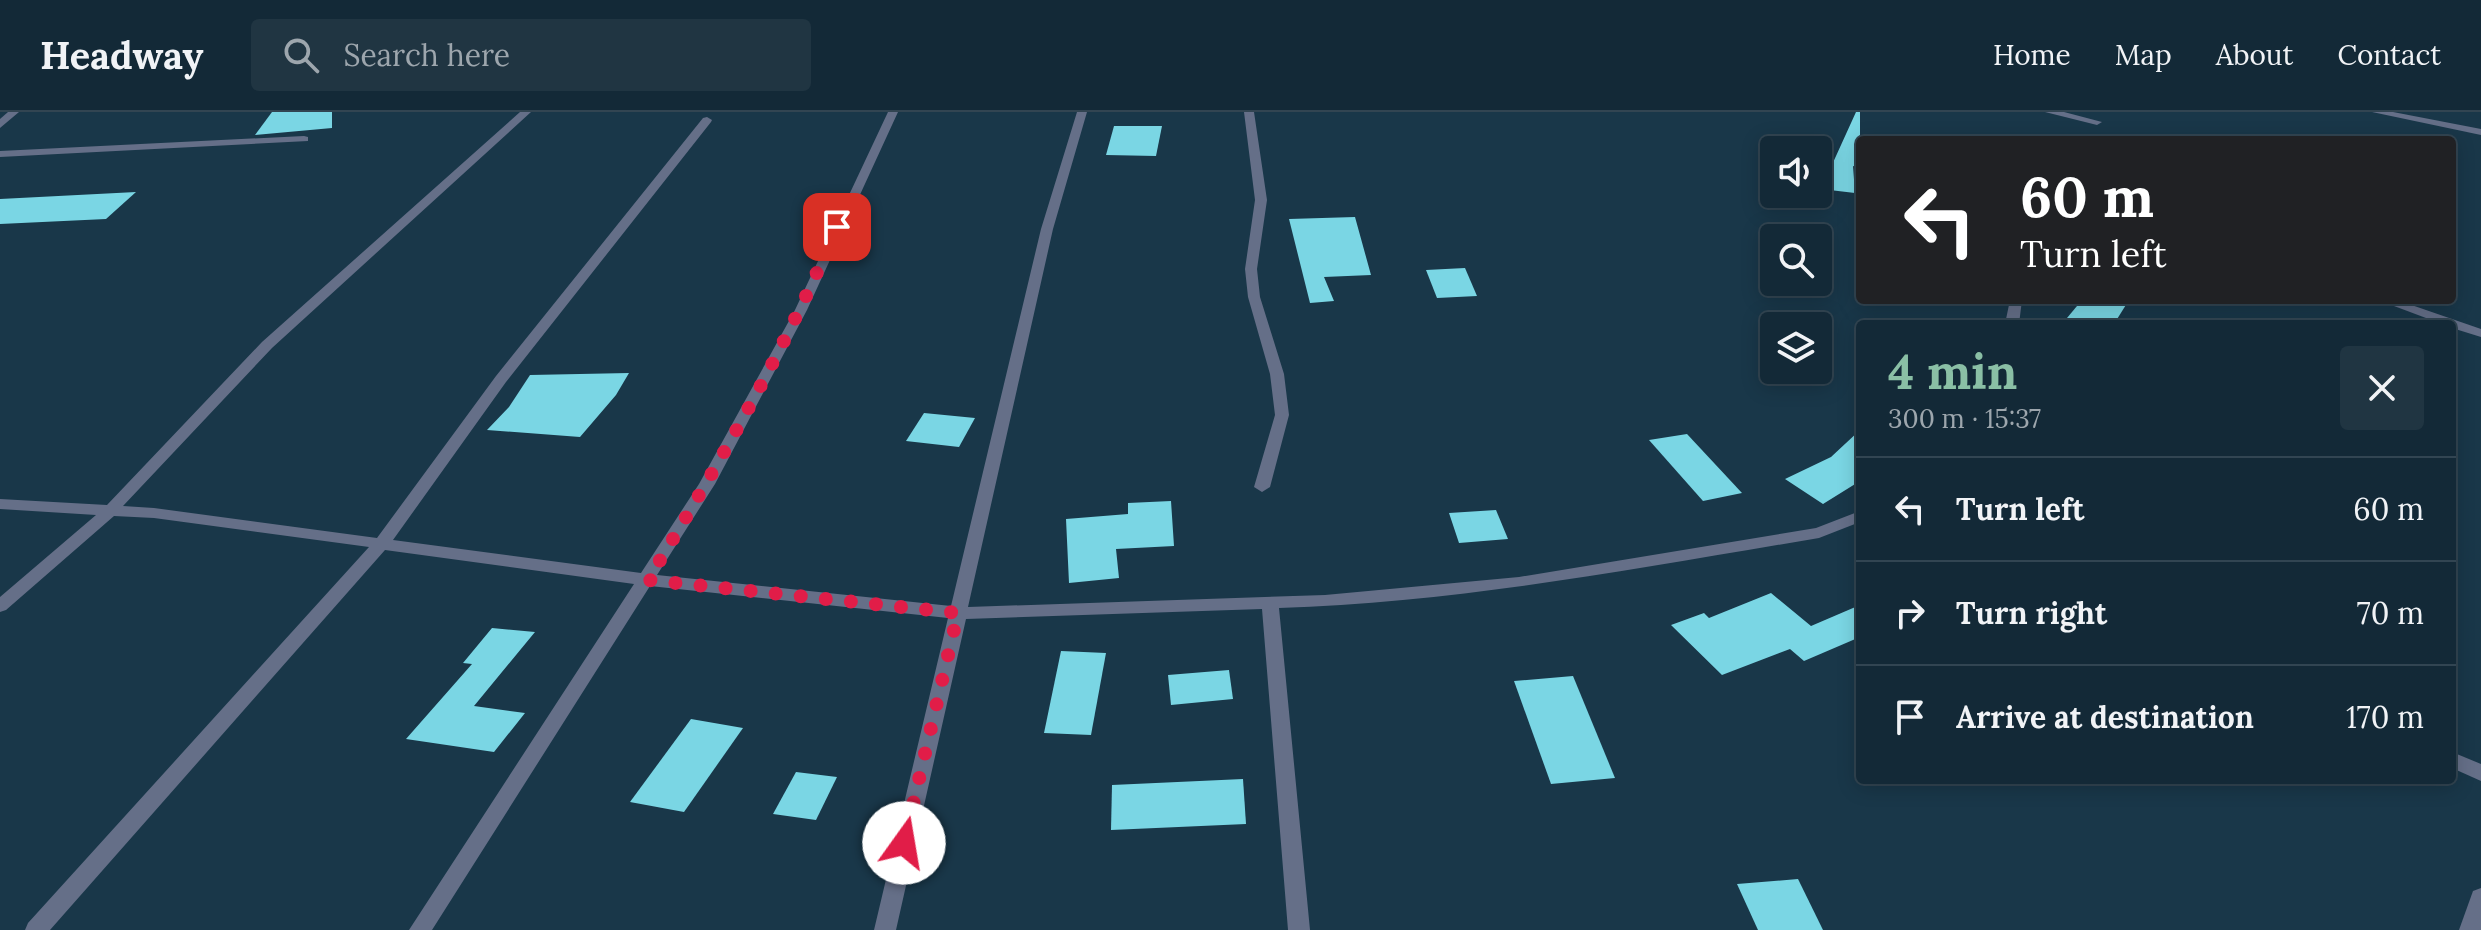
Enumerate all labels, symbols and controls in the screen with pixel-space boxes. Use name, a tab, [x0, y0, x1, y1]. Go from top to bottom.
search box	[251, 19, 811, 91]
text: Headway	[40, 31, 203, 79]
icon: search	[279, 33, 323, 77]
text: Search here	[343, 36, 510, 74]
text: Home	[1993, 37, 2071, 73]
text: Map	[2115, 37, 2172, 73]
text: About	[2216, 37, 2293, 73]
text: Contact	[2337, 37, 2441, 73]
map controls	[1760, 136, 1832, 384]
button: sound	[1760, 136, 1832, 208]
text: 60 m	[2020, 161, 2154, 232]
icon: left	[1888, 168, 1992, 272]
pin	[803, 193, 871, 261]
icon: arrive	[815, 205, 859, 249]
button: search	[1760, 224, 1832, 296]
text: Turn left	[2020, 231, 2167, 277]
button: layers	[1760, 312, 1832, 384]
text: 4 min	[1888, 341, 2017, 402]
button: close	[2340, 346, 2424, 430]
text: 300 m · 15:37	[1888, 402, 2041, 435]
icon: left	[1888, 487, 1932, 531]
text: Turn left	[1956, 490, 2084, 528]
text: 60 m	[2353, 490, 2424, 528]
icon: right	[1888, 591, 1932, 635]
text: Turn right	[1956, 594, 2107, 632]
text: 70 m	[2357, 594, 2424, 632]
icon: arrive	[1888, 695, 1932, 739]
text: Arrive at destination	[1956, 698, 2254, 736]
text: 170 m	[2346, 698, 2424, 736]
position arrow	[862, 801, 946, 885]

